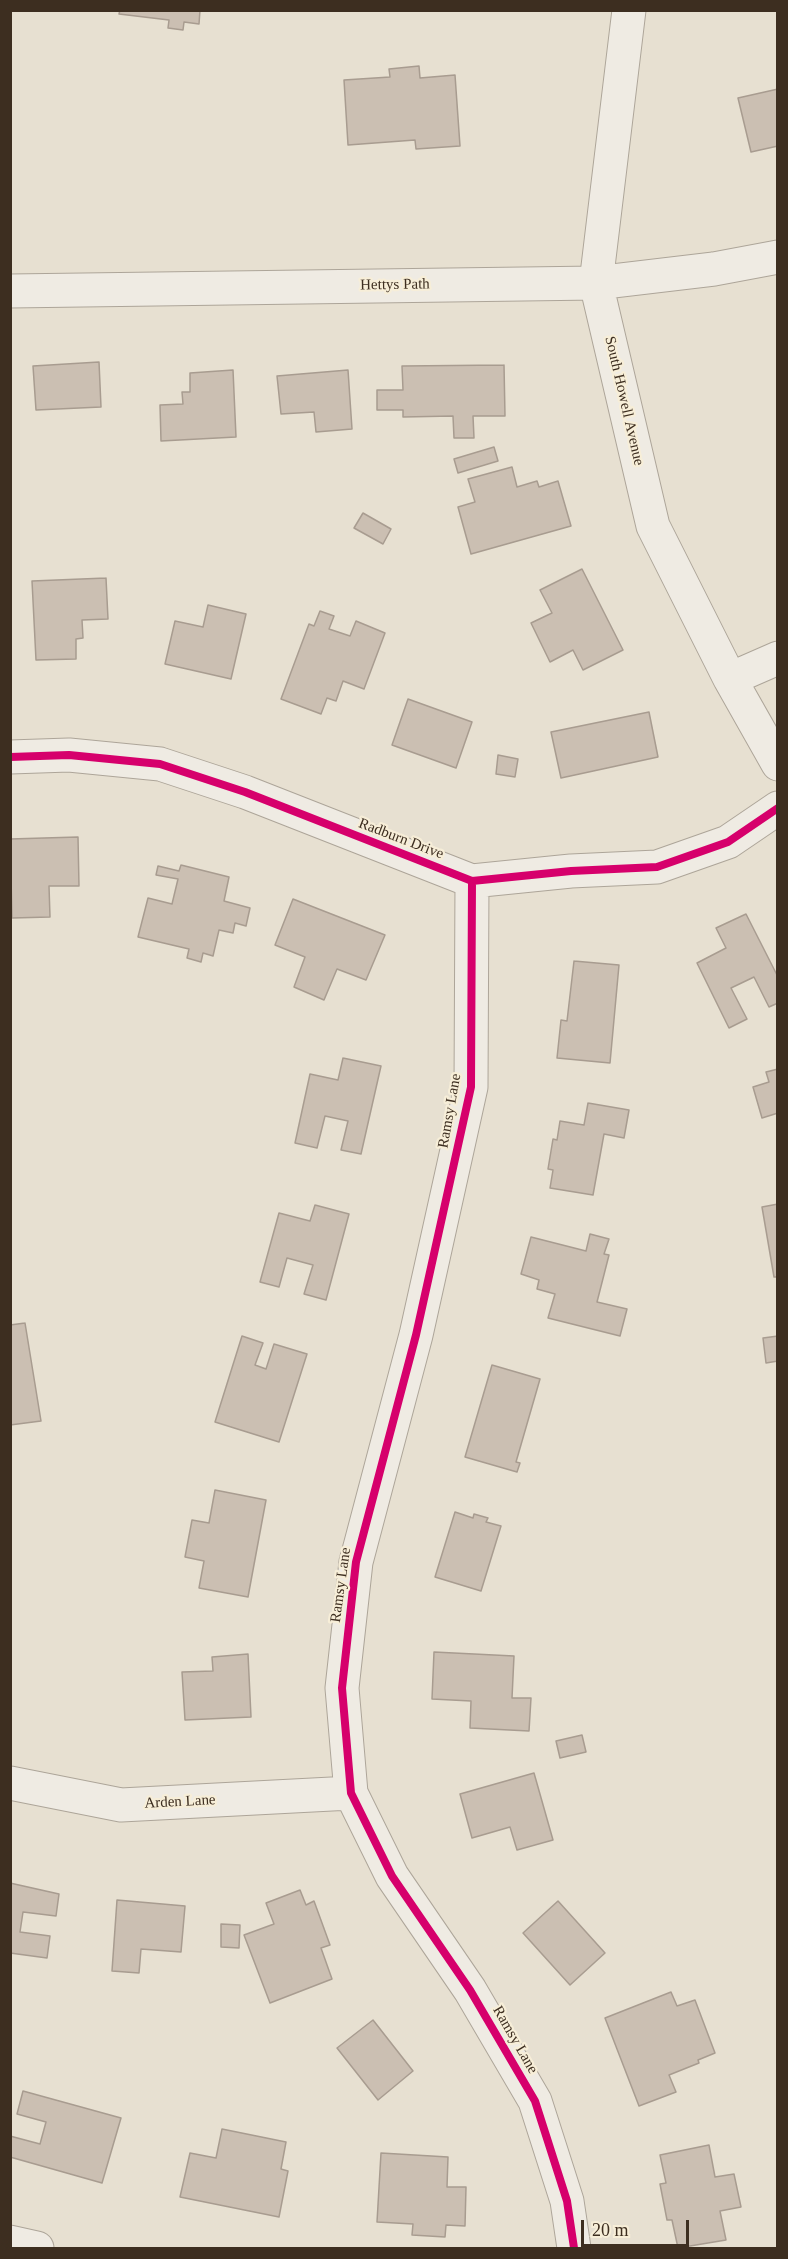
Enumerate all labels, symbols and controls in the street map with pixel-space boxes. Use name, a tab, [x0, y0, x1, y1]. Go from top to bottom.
street label: Hettys Path	[360, 275, 430, 295]
street label: South Howell Avenue	[600, 335, 648, 467]
street label: Radburn Drive	[356, 815, 446, 863]
street label: Ramsy Lane	[435, 1072, 465, 1150]
street label: Ramsy Lane	[327, 1546, 355, 1624]
street label: Arden Lane	[144, 1791, 216, 1813]
street label: Ramsy Lane	[488, 2003, 542, 2077]
scale bar	[584, 2208, 692, 2246]
text: 20 m	[592, 2220, 629, 2240]

